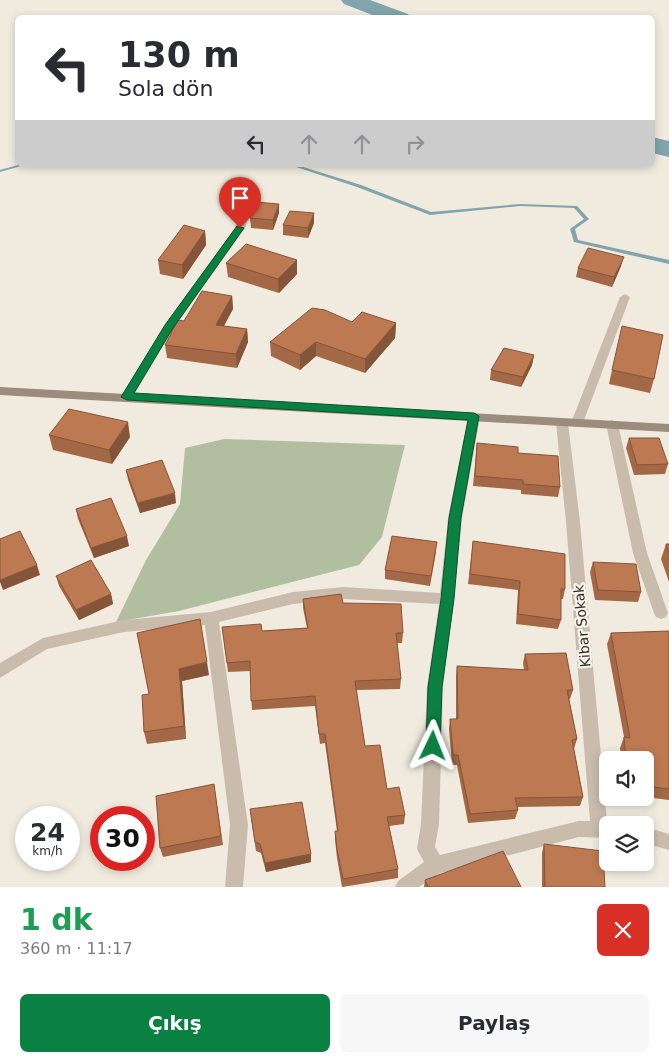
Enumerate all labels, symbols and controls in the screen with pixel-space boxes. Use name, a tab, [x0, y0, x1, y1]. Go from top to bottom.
icon: left	[35, 35, 100, 100]
text: 130 m	[118, 35, 240, 75]
text: Sola dön	[118, 76, 213, 101]
icon: left	[242, 130, 270, 158]
icon: ahead	[295, 130, 323, 158]
icon: ahead	[348, 130, 376, 158]
icon: right	[401, 130, 429, 158]
pin	[219, 177, 261, 228]
icon: arrive	[226, 184, 254, 212]
street label: Kibar Sokak	[570, 583, 594, 668]
position arrow	[406, 719, 458, 771]
map controls	[599, 751, 654, 871]
button: sound	[599, 751, 654, 806]
speed limit sign: 30	[90, 806, 155, 871]
button: layers	[599, 816, 654, 871]
text: 24	[30, 818, 65, 847]
text: km/h	[32, 844, 63, 858]
text: 1 dk	[20, 902, 93, 937]
button: close	[597, 904, 649, 956]
text: 360 m · 11:17	[20, 939, 133, 958]
button: Çıkış	[20, 994, 330, 1052]
button: Paylaş	[340, 994, 649, 1052]

